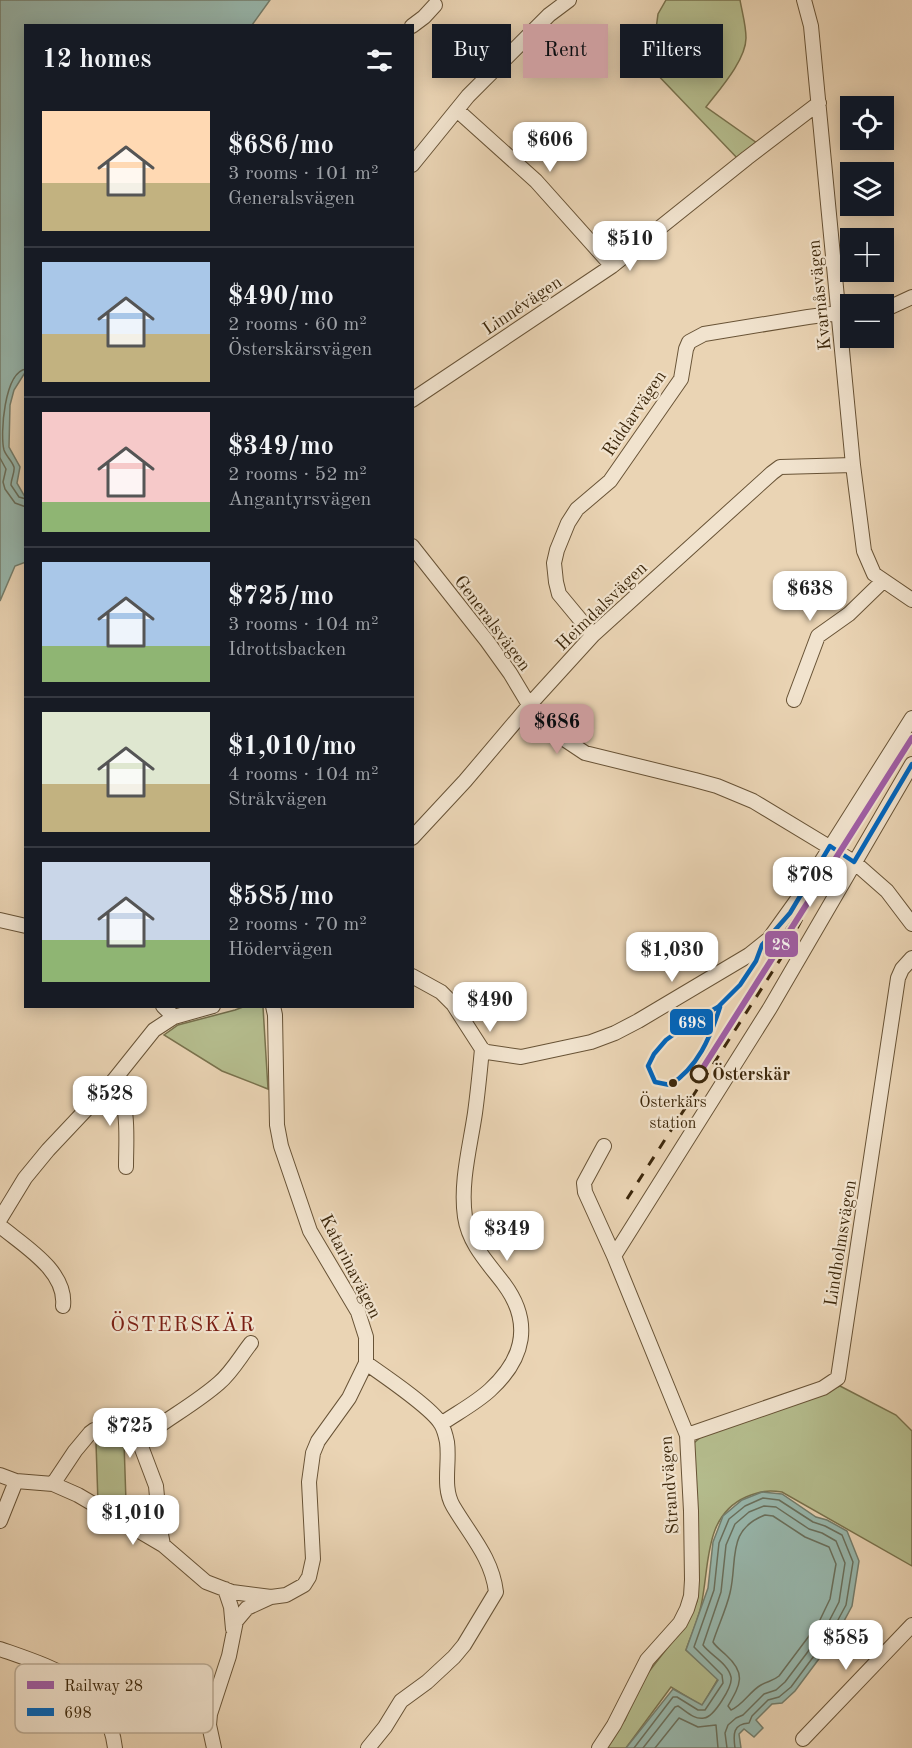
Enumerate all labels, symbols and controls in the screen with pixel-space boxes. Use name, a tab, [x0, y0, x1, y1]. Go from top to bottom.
chip: Buy	[432, 24, 511, 78]
chip: Rent	[523, 24, 608, 78]
chip: Filters	[620, 24, 723, 78]
icon: filters	[363, 44, 396, 77]
text: 12 homes	[42, 47, 151, 73]
map controls	[840, 96, 894, 348]
button: locate	[840, 96, 894, 150]
pin: $606	[514, 122, 586, 173]
text: $606	[527, 131, 573, 151]
text: $686/mo	[228, 133, 334, 159]
icon: home	[90, 135, 162, 207]
button: layers	[840, 162, 894, 216]
text: 3 rooms · 101 m²	[228, 164, 378, 184]
text: Generalsvägen	[228, 189, 355, 209]
pin: $510	[594, 221, 666, 272]
button: +	[840, 228, 894, 282]
text: $510	[607, 230, 653, 250]
street label: Kvarnåsvägen	[805, 238, 835, 351]
street label: Linnévägen	[480, 273, 565, 339]
text: $490/mo	[228, 284, 334, 310]
icon: home	[90, 286, 162, 358]
button: −	[840, 294, 894, 348]
text: 2 rooms · 60 m²	[228, 315, 367, 335]
text: Österskärsvägen	[228, 340, 372, 360]
street label: Riddarvägen	[600, 367, 670, 460]
text: $349/mo	[228, 434, 334, 460]
icon: home	[90, 436, 162, 508]
text: 2 rooms · 52 m²	[228, 465, 367, 485]
text: Angantyrsvägen	[228, 490, 371, 510]
street label: Heimdalsvägen	[553, 559, 651, 654]
pin: $638	[774, 571, 846, 622]
street label: Generalsvägen	[451, 573, 534, 675]
text: $638	[787, 580, 833, 600]
text: $725/mo	[228, 584, 334, 610]
icon: home	[90, 586, 162, 658]
text: 3 rooms · 104 m²	[228, 615, 378, 635]
text: Idrottsbacken	[228, 640, 346, 660]
pin: $686	[521, 704, 593, 755]
text: $686	[534, 713, 580, 733]
text: $1,010/mo	[228, 734, 356, 760]
icon: home	[90, 736, 162, 808]
text: 4 rooms · 104 m²	[228, 765, 378, 785]
text: Stråkvägen	[228, 790, 327, 810]
pin: $708	[774, 857, 846, 908]
text: $708	[787, 866, 833, 886]
text: $585/mo	[228, 884, 334, 910]
icon: home	[90, 886, 162, 958]
text: 2 rooms · 70 m²	[228, 915, 367, 935]
line badge: 28	[764, 930, 799, 958]
pin: $1,030	[623, 932, 721, 983]
text: 28	[772, 938, 790, 954]
text: Hödervägen	[228, 940, 333, 960]
text: $1,030	[640, 941, 704, 961]
pin: $490	[454, 982, 526, 1033]
text: $490	[467, 991, 513, 1011]
line badge: 698	[669, 1008, 714, 1036]
text: 698	[678, 1016, 706, 1032]
place label: Österskär	[712, 1062, 790, 1084]
marker: Österskär	[690, 1065, 708, 1083]
pin: $528	[74, 1076, 146, 1127]
marker: Österkärs station	[667, 1077, 679, 1089]
text: $528	[87, 1085, 133, 1105]
place label: Österkärs station	[639, 1091, 707, 1132]
street label: Lindholmsvägen	[822, 1178, 860, 1308]
pin: $349	[471, 1211, 543, 1262]
street label: Katarinavägen	[316, 1212, 384, 1322]
text: $349	[484, 1220, 530, 1240]
district label: ÖSTERSKÄR	[110, 1311, 256, 1336]
pin: $725	[94, 1408, 166, 1459]
text: $725	[107, 1417, 153, 1437]
street label: Strandvägen	[658, 1435, 682, 1535]
pin: $1,010	[84, 1495, 182, 1546]
text: $1,010	[101, 1504, 165, 1524]
pin: $585	[810, 1620, 882, 1671]
text: $585	[823, 1629, 869, 1649]
legend	[15, 1664, 213, 1733]
text: Railway 28	[64, 1679, 143, 1695]
text: 698	[64, 1706, 92, 1722]

